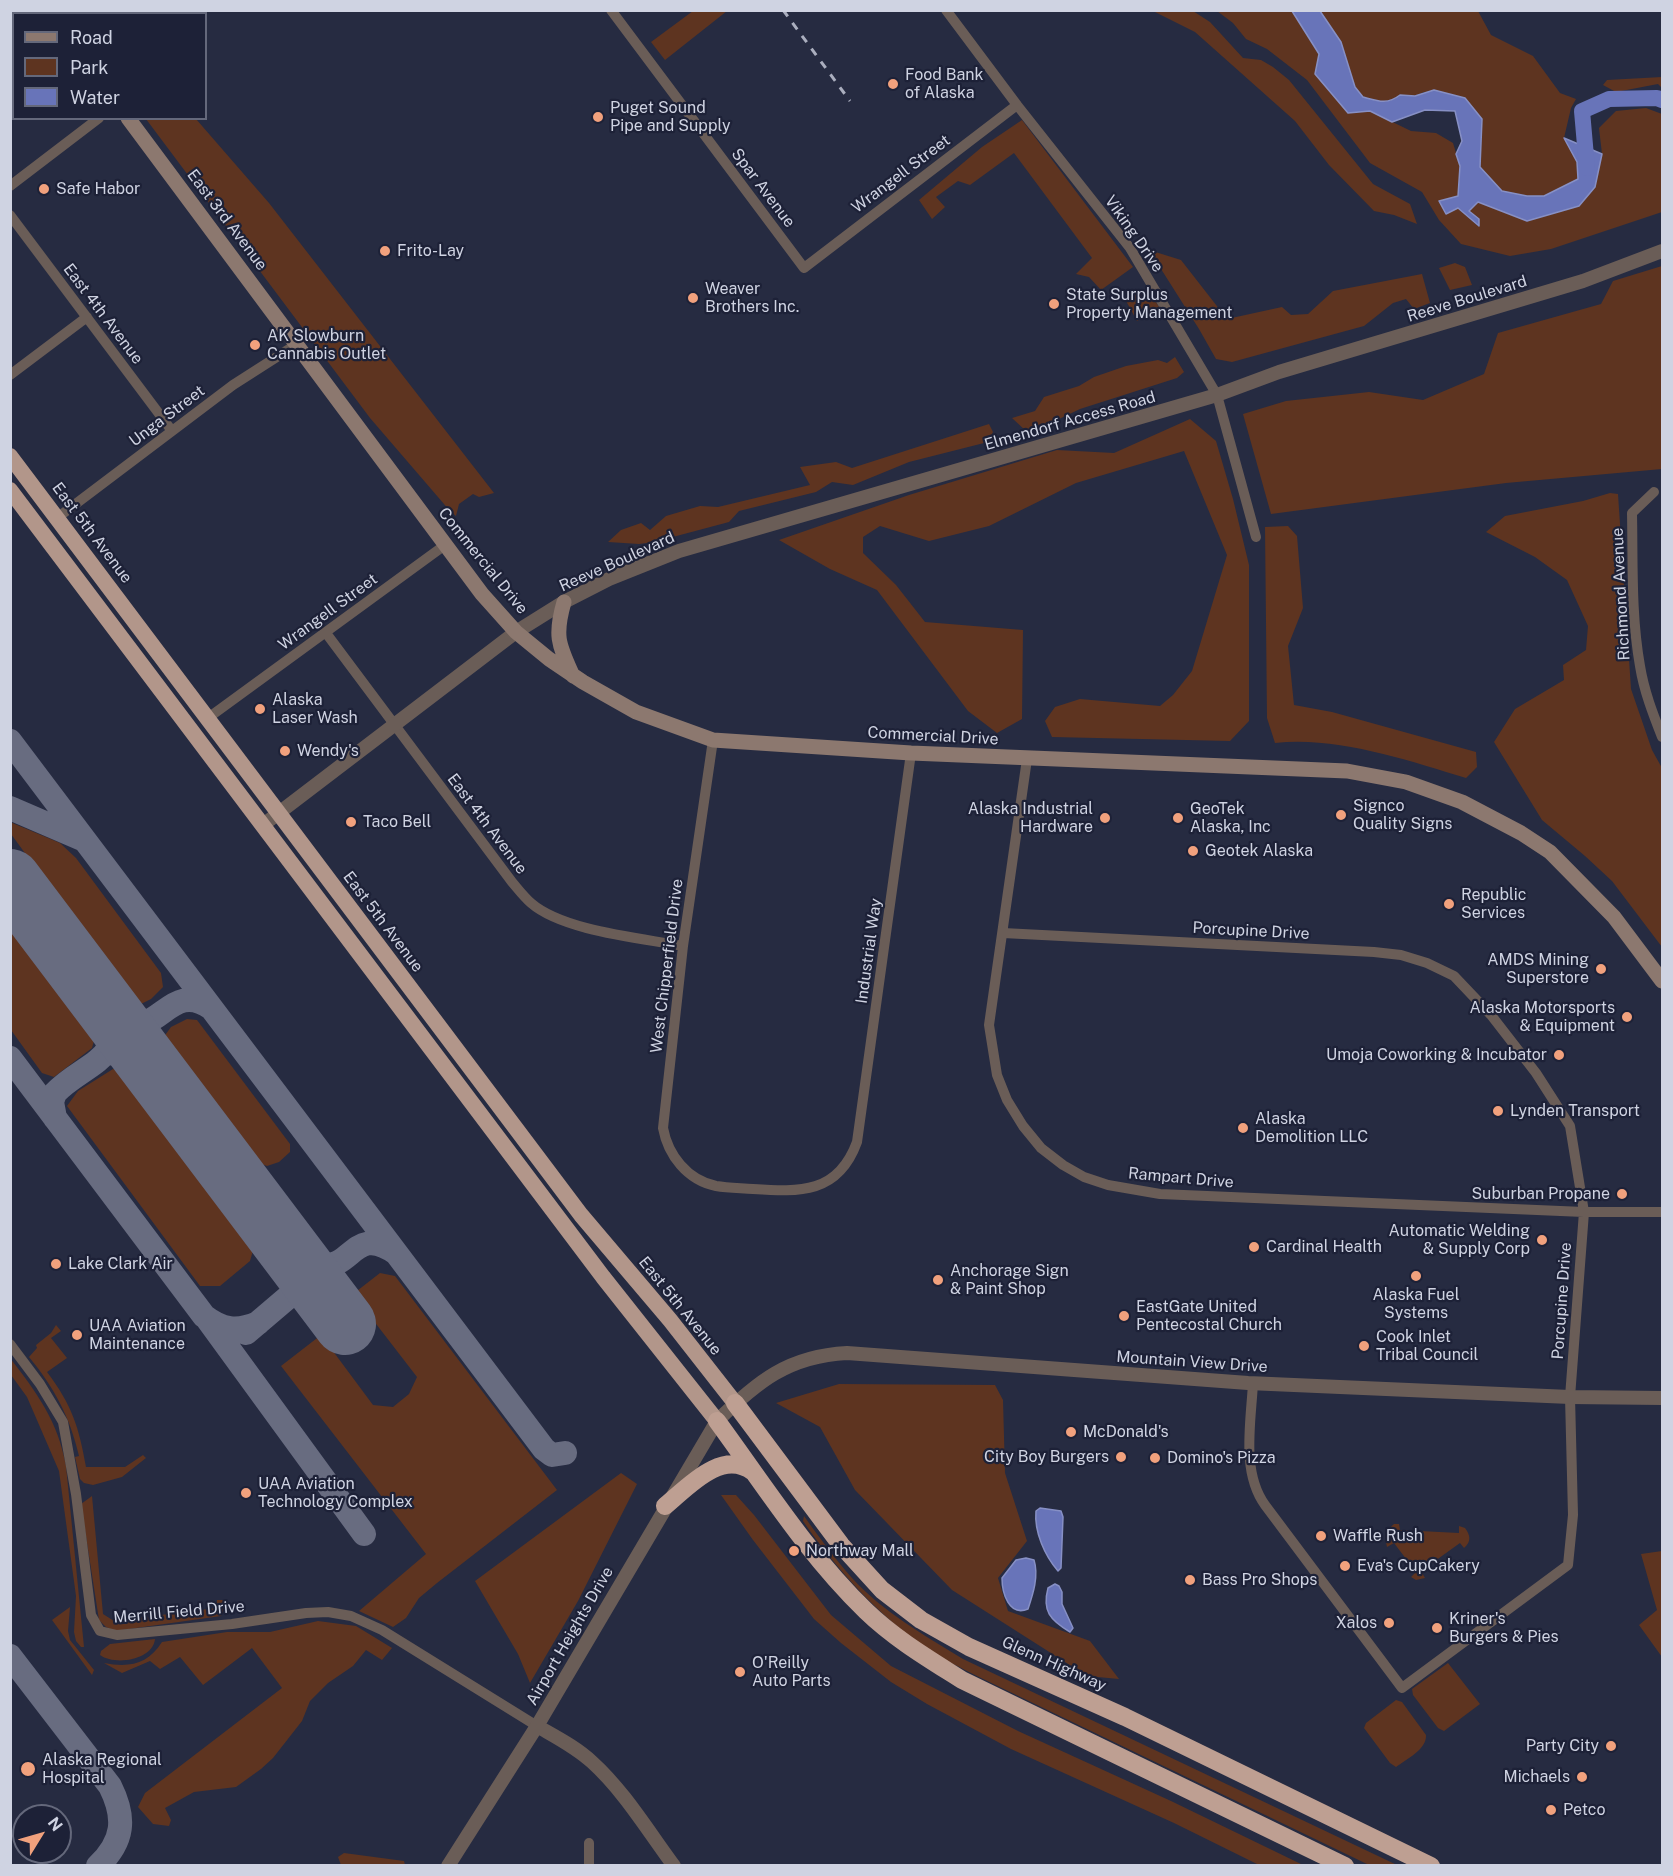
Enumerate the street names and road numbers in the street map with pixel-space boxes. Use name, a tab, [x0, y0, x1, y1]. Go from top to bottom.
street label: Wrangell Street	[848, 131, 954, 217]
street label: Spar Avenue	[727, 145, 799, 231]
street label: East 3rd Avenue	[183, 166, 271, 274]
street label: Viking Drive	[1101, 192, 1167, 276]
street label: East 4th Avenue	[59, 260, 147, 368]
street label: Reeve Boulevard	[1405, 272, 1529, 326]
street label: Unga Street	[125, 381, 209, 451]
street label: Elmendorf Access Road	[982, 387, 1158, 455]
street label: East 5th Avenue	[48, 479, 136, 587]
street label: Commercial Drive	[434, 504, 532, 618]
street label: Richmond Avenue	[1608, 527, 1634, 661]
street label: Reeve Boulevard	[556, 528, 678, 596]
street label: Wrangell Street	[275, 570, 381, 654]
street label: Commercial Drive	[867, 723, 999, 749]
street label: East 4th Avenue	[443, 770, 531, 878]
street label: East 5th Avenue	[339, 868, 427, 976]
street label: West Chipperfield Drive	[647, 878, 687, 1054]
street label: Industrial Way	[852, 897, 886, 1005]
street label: Porcupine Drive	[1192, 918, 1310, 944]
street label: Rampart Drive	[1127, 1164, 1235, 1192]
street label: Porcupine Drive	[1548, 1242, 1576, 1360]
street label: East 5th Avenue	[634, 1253, 726, 1359]
street label: Mountain View Drive	[1116, 1347, 1268, 1377]
street label: Airport Heights Drive	[522, 1563, 618, 1709]
street label: Merrill Field Drive	[113, 1597, 245, 1627]
street label: Glenn Highway	[999, 1632, 1109, 1696]

